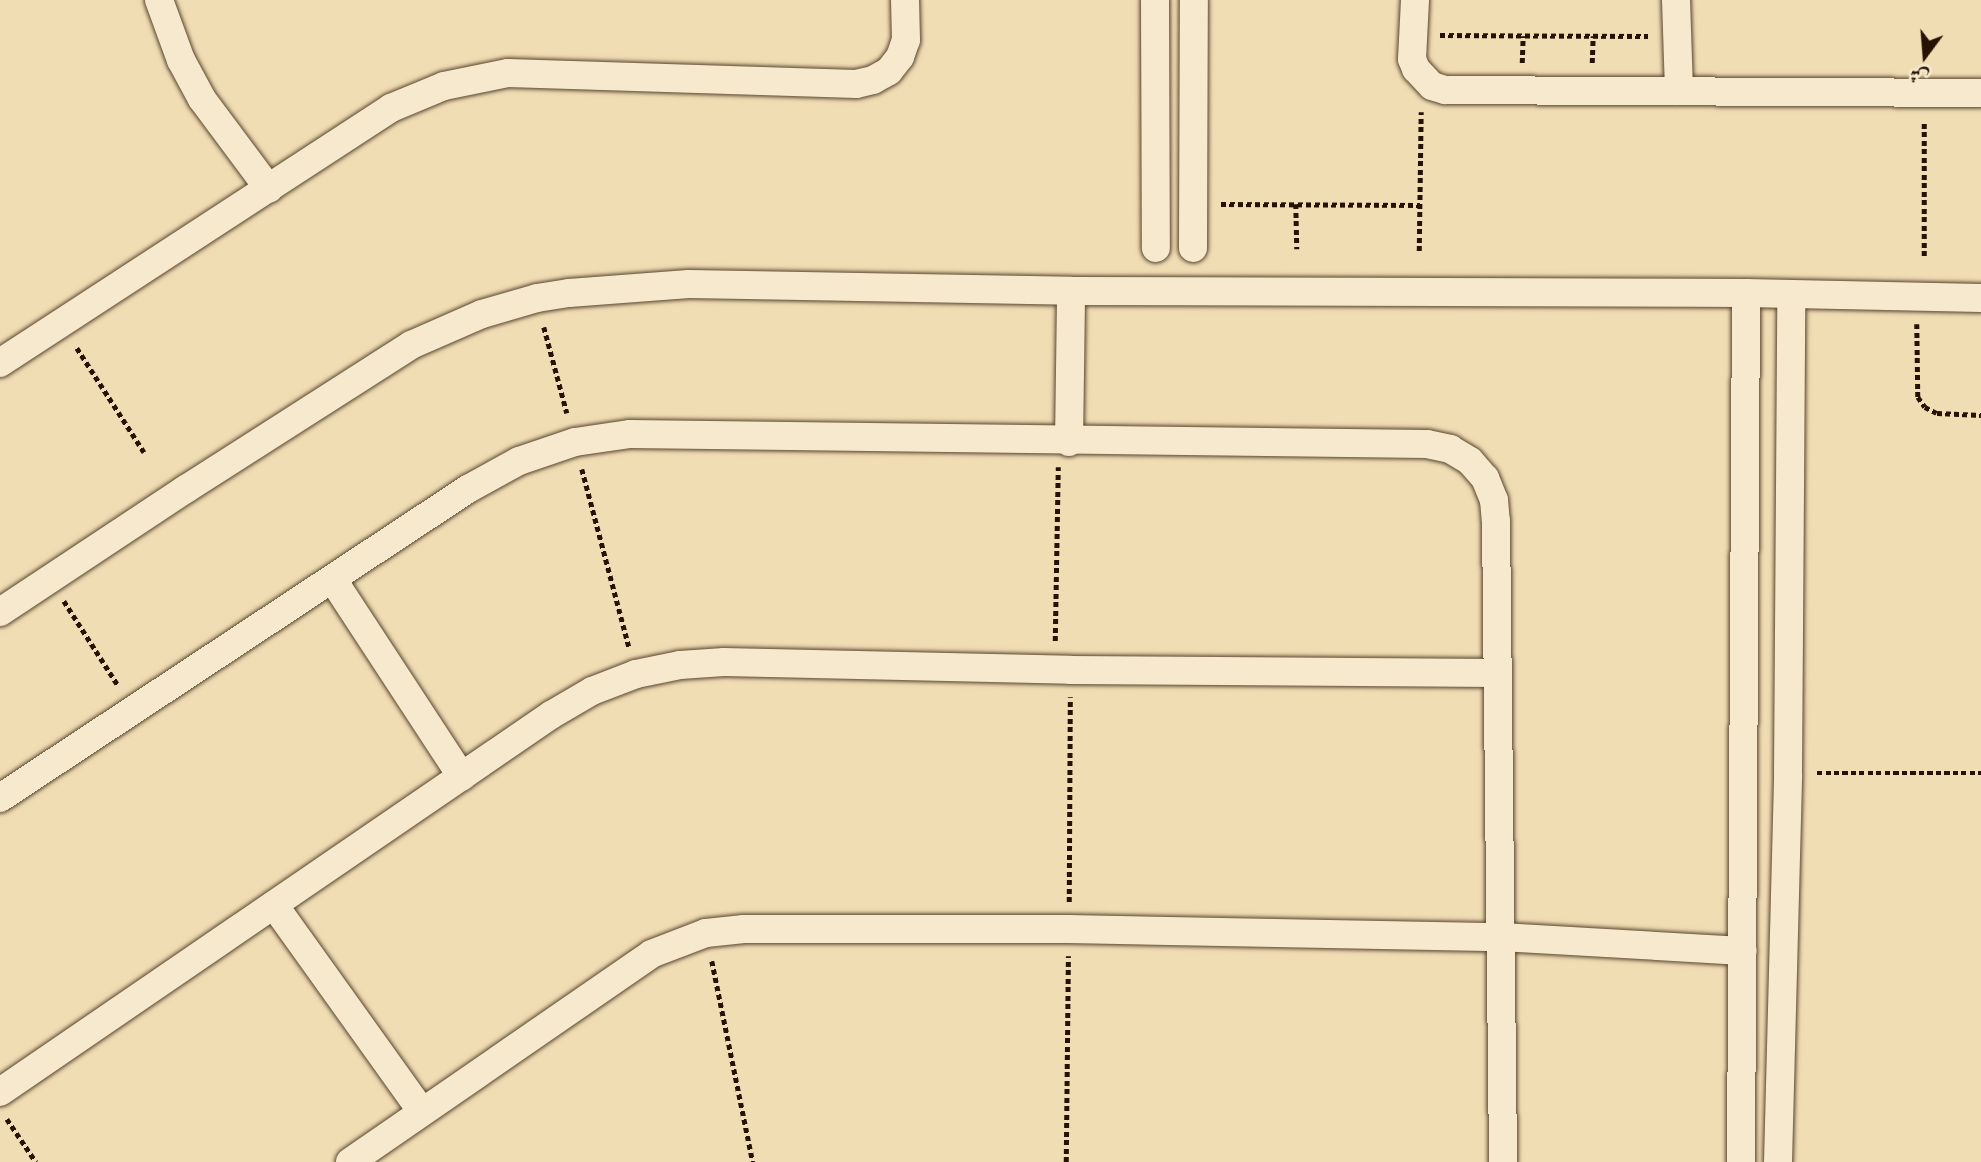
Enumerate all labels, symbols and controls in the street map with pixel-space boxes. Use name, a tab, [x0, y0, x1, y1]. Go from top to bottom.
north arrow	[1890, 21, 1960, 91]
text: ش	[1907, 61, 1932, 91]

